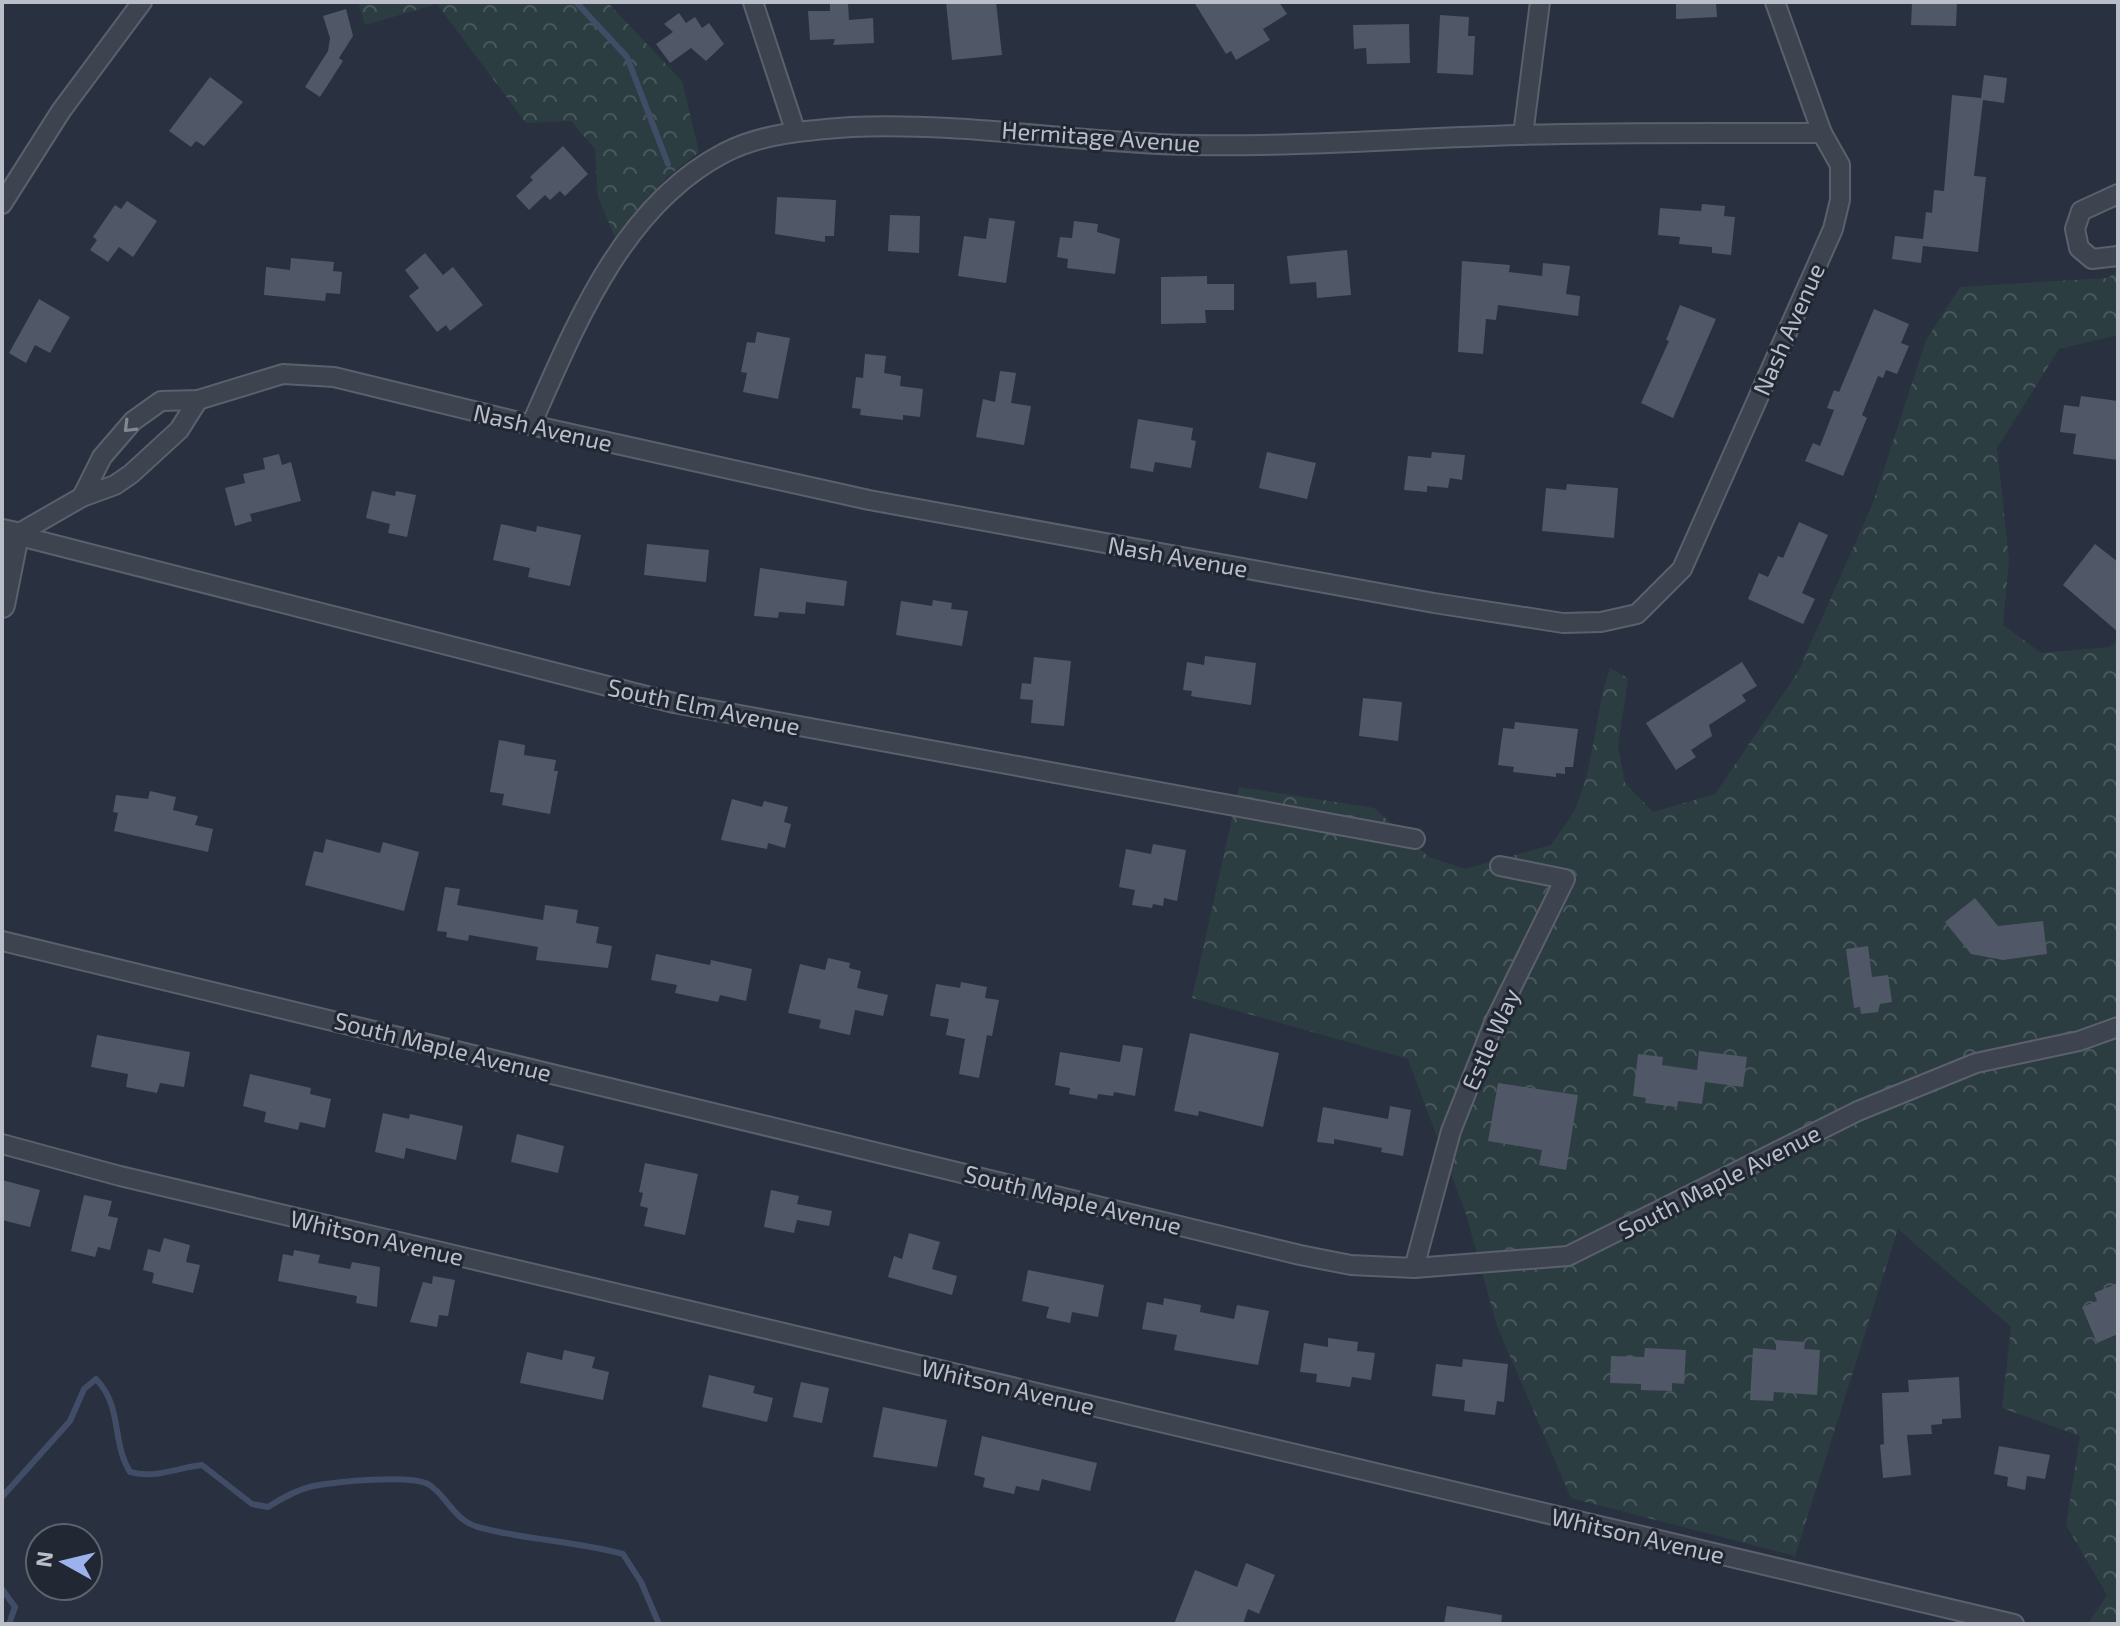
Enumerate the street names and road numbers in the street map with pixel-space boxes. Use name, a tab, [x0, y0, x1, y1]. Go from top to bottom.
street label: Hermitage Avenue	[1001, 115, 1201, 157]
street label: Nash Avenue	[1746, 258, 1830, 400]
street label: Nash Avenue	[471, 397, 615, 457]
street label: Nash Avenue	[1106, 529, 1250, 583]
street label: South Elm Avenue	[605, 671, 803, 741]
street label: Estle Way	[1455, 983, 1525, 1094]
street label: South Maple Avenue	[332, 1005, 554, 1087]
street label: South Maple Avenue	[1613, 1118, 1825, 1244]
street label: South Maple Avenue	[962, 1158, 1184, 1240]
street label: Whitson Avenue	[288, 1203, 466, 1271]
street label: Whitson Avenue	[919, 1352, 1097, 1420]
street label: Whitson Avenue	[1549, 1501, 1727, 1569]

